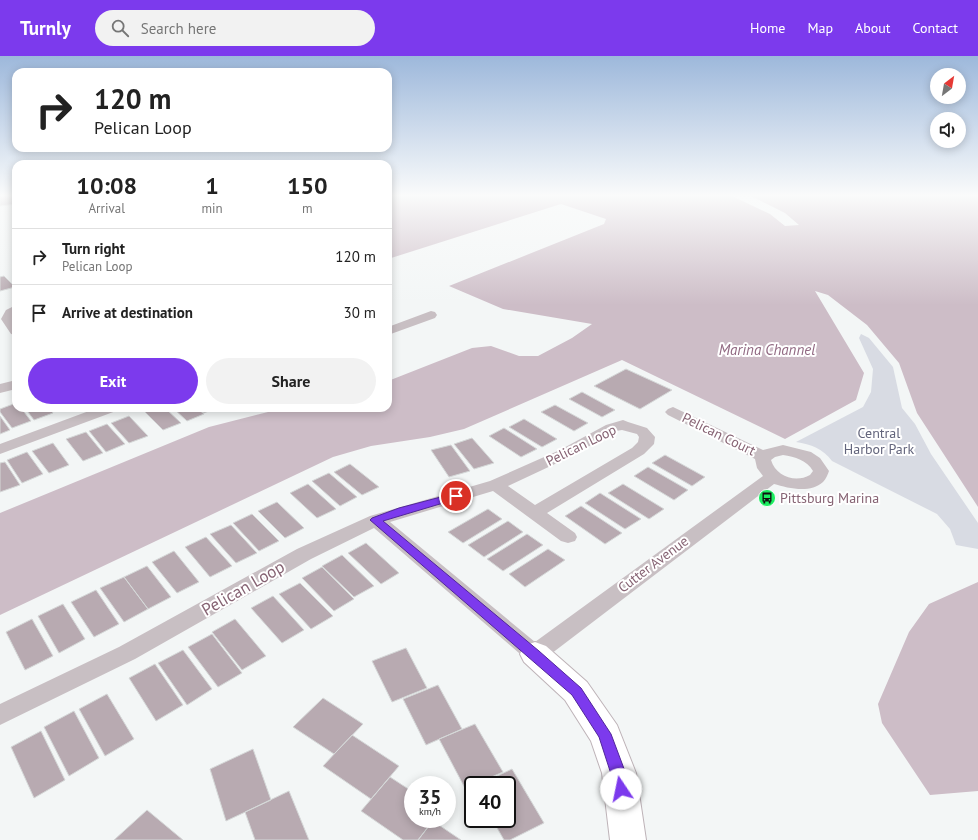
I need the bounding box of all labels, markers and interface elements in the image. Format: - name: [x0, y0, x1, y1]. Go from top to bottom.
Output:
- search box: [95, 10, 375, 46]
- text: Turnly: [20, 16, 71, 40]
- icon: search: [109, 17, 131, 39]
- text: Search here: [141, 19, 216, 38]
- text: Home: [750, 19, 785, 37]
- text: Map: [807, 19, 833, 37]
- text: About: [855, 19, 891, 37]
- text: Contact: [913, 19, 958, 37]
- north arrow: [930, 68, 966, 104]
- map controls: [930, 68, 966, 148]
- text: 120 m: [94, 80, 171, 117]
- icon: right: [28, 84, 80, 136]
- button: sound: [930, 112, 966, 148]
- text: Pelican Loop: [94, 116, 192, 139]
- text: 10:08: [76, 170, 137, 201]
- text: 1: [205, 170, 219, 201]
- text: 150: [287, 170, 328, 201]
- text: Arrival: [89, 200, 125, 217]
- text: min: [201, 200, 223, 217]
- text: m: [302, 200, 313, 217]
- text: Turn right: [62, 239, 125, 258]
- icon: right: [28, 246, 50, 268]
- text: 120 m: [335, 247, 376, 266]
- text: Pelican Loop: [62, 258, 133, 275]
- icon: arrive: [28, 302, 50, 324]
- text: Arrive at destination: [62, 303, 193, 322]
- text: 30 m: [343, 303, 376, 322]
- water label: Marina Channel: [719, 340, 815, 359]
- button: Exit: [28, 358, 198, 404]
- button: Share: [206, 358, 376, 404]
- street label: Pelican Court: [679, 409, 759, 460]
- street label: Pelican Loop: [543, 420, 619, 470]
- park label: Central Harbor Park: [844, 424, 915, 458]
- pin: [439, 479, 473, 513]
- icon: arrive: [445, 485, 467, 507]
- bus stop icon: Pittsburg Marina: [757, 488, 777, 508]
- place label: Pittsburg Marina: [780, 489, 879, 507]
- street label: Cutter Avenue: [614, 532, 692, 596]
- street label: Pelican Loop: [198, 555, 288, 621]
- position arrow: [600, 768, 642, 810]
- speed limit sign: 40: [464, 776, 516, 828]
- text: 35: [419, 784, 441, 810]
- text: km/h: [419, 805, 441, 818]

